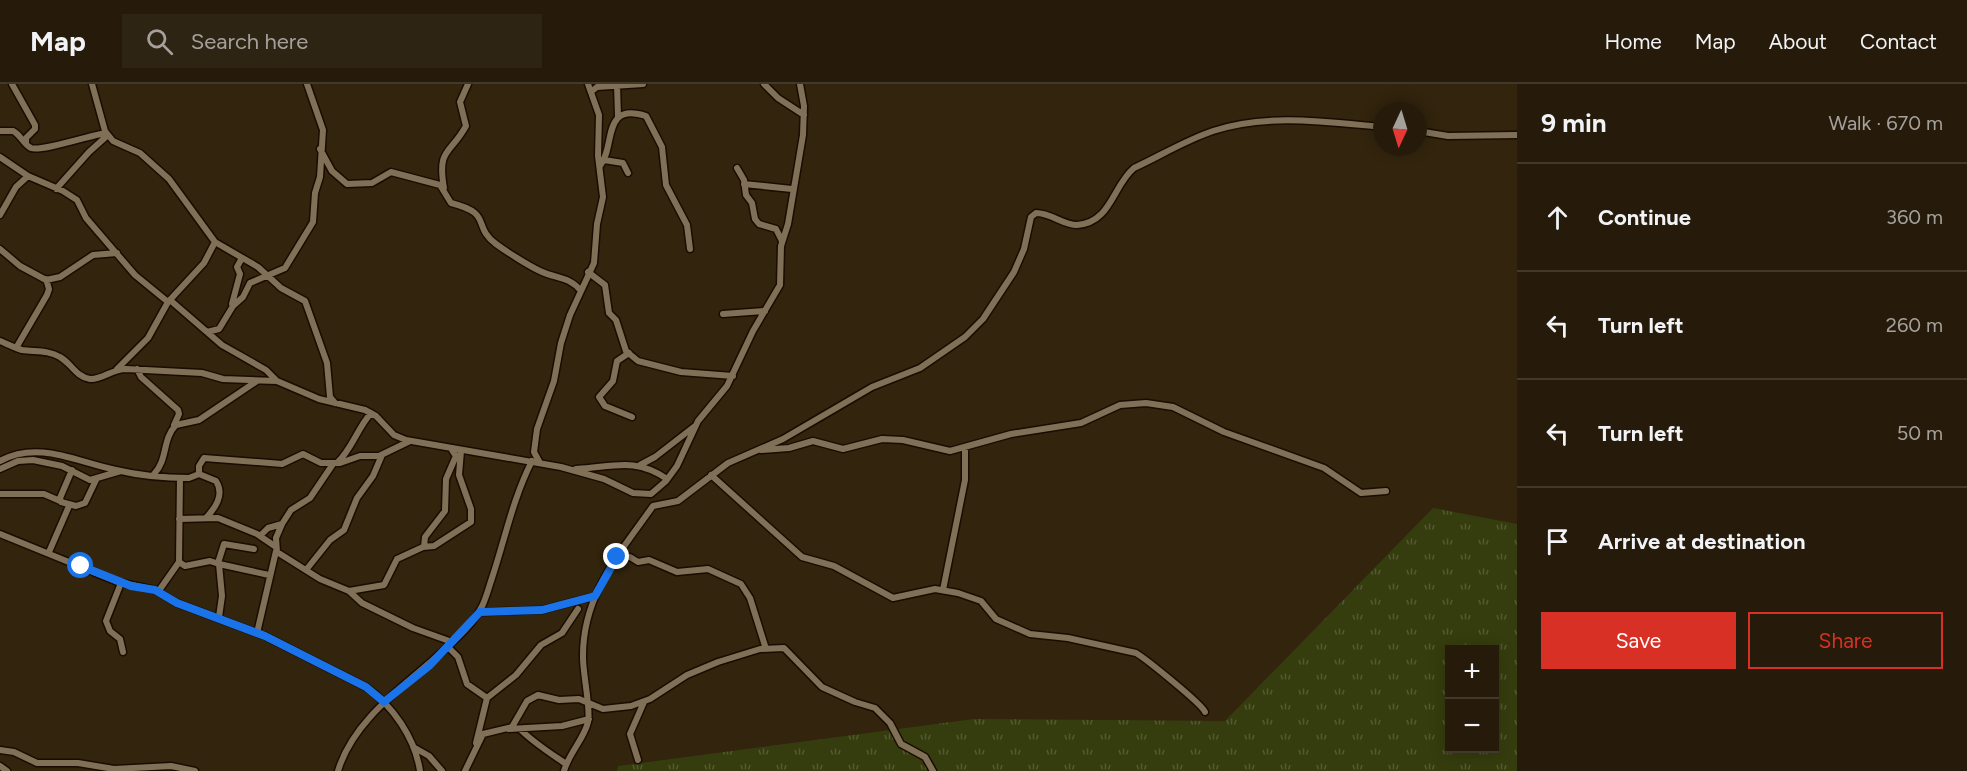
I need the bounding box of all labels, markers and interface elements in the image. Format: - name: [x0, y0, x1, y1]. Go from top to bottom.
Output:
- search box: [122, 14, 542, 68]
- text: Map: [30, 24, 86, 58]
- icon: search: [143, 25, 176, 58]
- text: Search here: [191, 28, 308, 55]
- text: Home: [1605, 29, 1662, 54]
- text: Map: [1695, 29, 1736, 54]
- text: About: [1769, 29, 1827, 54]
- text: Contact: [1860, 29, 1937, 54]
- north arrow: [1373, 102, 1427, 156]
- text: 9 min: [1541, 107, 1607, 139]
- text: Walk · 670 m: [1829, 111, 1943, 135]
- icon: ahead: [1541, 201, 1574, 234]
- text: Continue: [1598, 204, 1691, 231]
- text: 360 m: [1886, 205, 1943, 229]
- icon: left: [1541, 309, 1574, 342]
- text: Turn left: [1598, 312, 1684, 339]
- text: 260 m: [1886, 313, 1943, 337]
- icon: left: [1541, 417, 1574, 450]
- text: Turn left: [1598, 420, 1684, 447]
- text: 50 m: [1897, 421, 1943, 445]
- icon: arrive: [1541, 525, 1574, 558]
- text: Arrive at destination: [1598, 528, 1806, 555]
- route end: [603, 543, 629, 569]
- route start: [67, 552, 93, 578]
- button: Save: [1541, 612, 1736, 669]
- button: Share: [1748, 612, 1943, 669]
- map controls: [1445, 645, 1499, 753]
- button: +: [1445, 645, 1499, 699]
- button: −: [1445, 699, 1499, 753]

